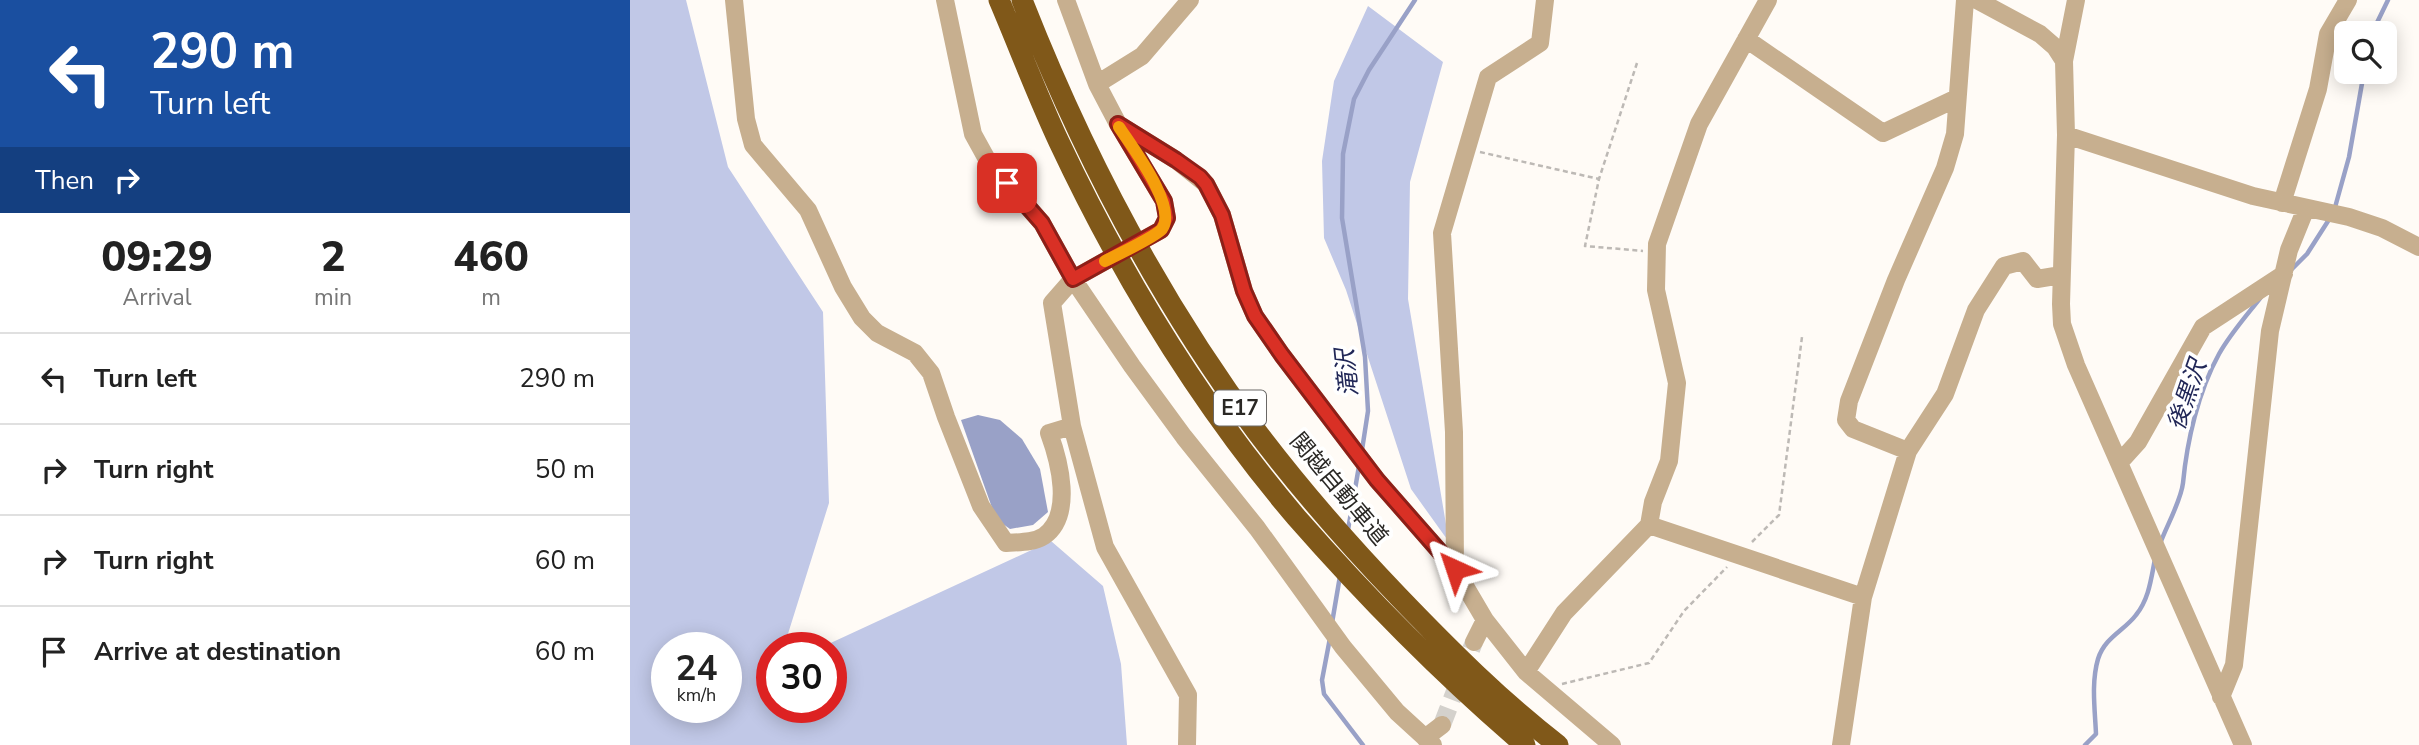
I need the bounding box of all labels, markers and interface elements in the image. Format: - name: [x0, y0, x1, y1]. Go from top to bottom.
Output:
- text: 290 m: [150, 18, 294, 85]
- map controls: [2334, 21, 2397, 84]
- button: search: [2334, 21, 2397, 84]
- icon: left: [35, 28, 126, 119]
- text: Turn left: [150, 82, 270, 125]
- pin: [977, 153, 1037, 213]
- icon: right: [108, 161, 146, 199]
- text: Then: [35, 163, 94, 198]
- icon: arrive: [988, 164, 1026, 202]
- text: 09:29: [101, 229, 213, 286]
- text: 2: [320, 229, 346, 286]
- text: 460: [453, 229, 529, 286]
- text: Arrival: [122, 282, 192, 313]
- text: min: [314, 282, 352, 313]
- text: m: [481, 282, 501, 313]
- water label: 滝沢: [1328, 344, 1365, 399]
- water label: 後黒沢: [2160, 353, 2215, 434]
- icon: left: [35, 360, 73, 398]
- text: Turn left: [94, 361, 197, 396]
- text: 290 m: [519, 361, 595, 396]
- road number: E17: [1214, 390, 1266, 426]
- street label: 関越自動車道: [1283, 426, 1395, 552]
- icon: right: [35, 451, 73, 489]
- text: Turn right: [94, 452, 213, 487]
- text: 50 m: [535, 452, 595, 487]
- position arrow: [1418, 532, 1492, 606]
- icon: right: [35, 542, 73, 580]
- text: Turn right: [94, 543, 213, 578]
- text: 60 m: [535, 543, 595, 578]
- speed limit sign: 30: [756, 632, 847, 723]
- icon: arrive: [35, 633, 73, 671]
- text: Arrive at destination: [94, 634, 341, 669]
- text: 60 m: [535, 634, 595, 669]
- text: 24: [675, 645, 718, 692]
- text: km/h: [677, 683, 716, 707]

